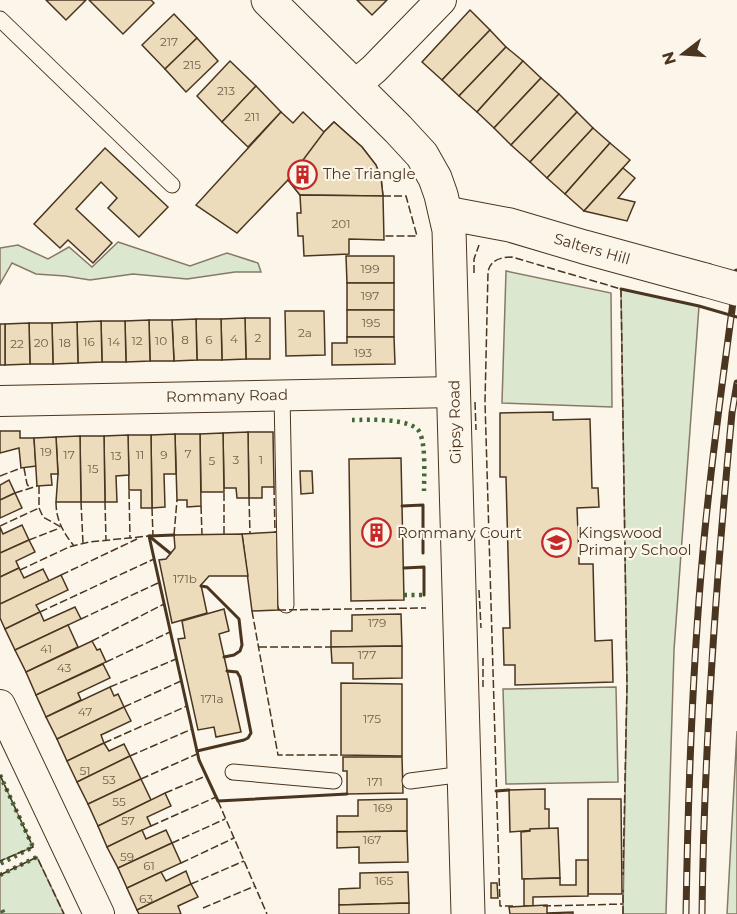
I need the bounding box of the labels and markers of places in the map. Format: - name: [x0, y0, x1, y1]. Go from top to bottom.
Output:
- building icon: The Triangle: [286, 158, 318, 190]
- place label: The Triangle: [323, 164, 415, 183]
- building icon: Rommany Court: [360, 517, 392, 549]
- place label: Rommany Court: [397, 523, 522, 542]
- place label: Kingswood Primary School: [578, 523, 692, 559]
- school or university icon: Kingswood Primary School: [541, 526, 573, 558]

